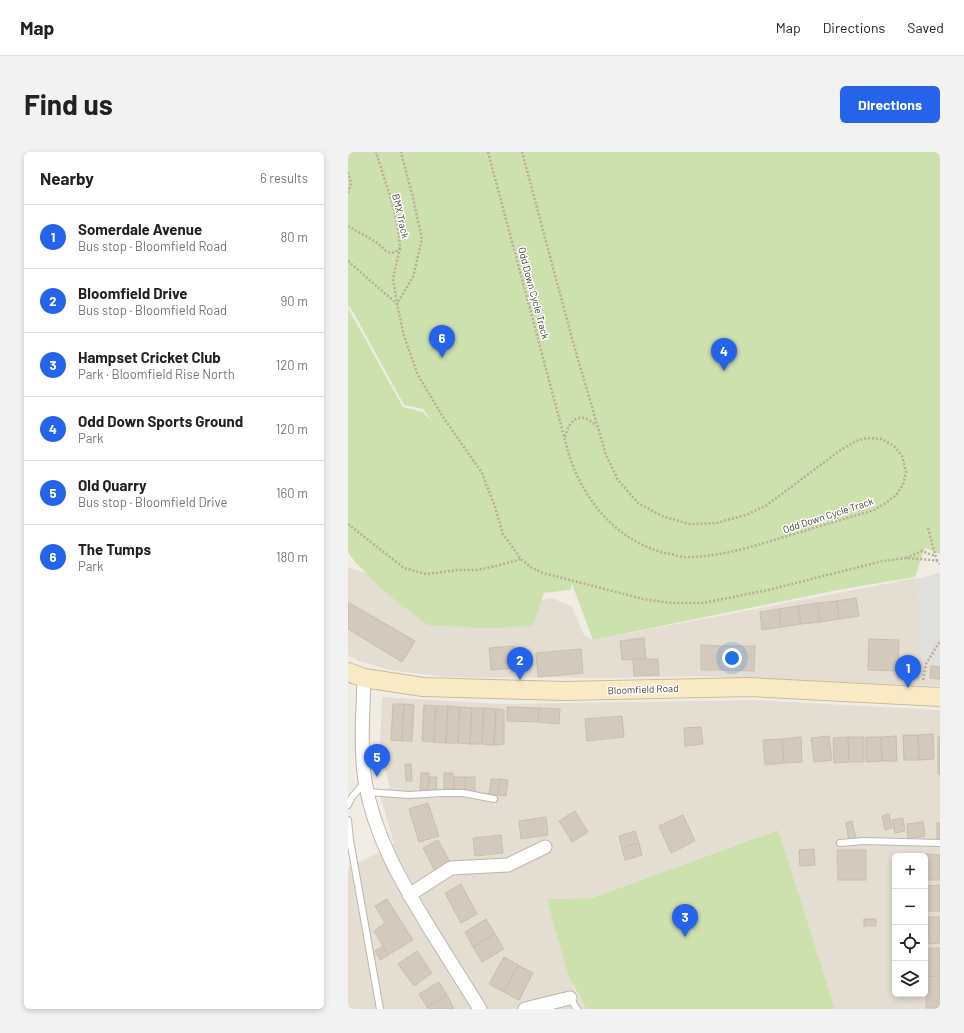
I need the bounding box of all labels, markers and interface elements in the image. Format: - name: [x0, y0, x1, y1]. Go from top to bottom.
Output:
- text: Map: [20, 16, 54, 39]
- text: Map: [776, 19, 801, 36]
- text: Directions: [823, 19, 885, 36]
- text: Saved: [907, 19, 944, 36]
- button: Directions: [840, 86, 940, 123]
- text: Find us: [24, 87, 113, 121]
- text: Nearby: [40, 168, 94, 188]
- text: 6 results: [260, 170, 308, 186]
- street label: BMX Track: [390, 193, 412, 239]
- text: Somerdale Avenue: [78, 220, 202, 238]
- text: 1: [51, 229, 55, 245]
- text: 80 m: [281, 229, 308, 245]
- text: Bus stop · Bloomfield Road: [78, 238, 227, 254]
- street label: Odd Down Cycle Track: [516, 246, 552, 340]
- text: Bloomfield Drive: [78, 284, 188, 302]
- text: 2: [49, 293, 57, 309]
- text: 90 m: [281, 293, 308, 309]
- text: Bus stop · Bloomfield Road: [78, 302, 227, 318]
- pin: 6: [429, 325, 455, 358]
- pin: 4: [711, 338, 737, 371]
- text: Hampset Cricket Club: [78, 348, 221, 366]
- text: 3: [49, 357, 57, 373]
- text: 120 m: [276, 357, 308, 373]
- text: Park · Bloomfield Rise North: [78, 366, 235, 382]
- text: Odd Down Sports Ground: [78, 412, 243, 430]
- text: 4: [49, 421, 57, 437]
- text: 120 m: [276, 421, 308, 437]
- text: Park: [78, 430, 104, 446]
- text: Old Quarry: [78, 476, 147, 494]
- text: 5: [49, 485, 57, 501]
- text: 160 m: [276, 485, 308, 501]
- text: Bus stop · Bloomfield Drive: [78, 494, 227, 510]
- street label: Odd Down Cycle Track: [781, 495, 875, 535]
- text: The Tumps: [78, 540, 151, 558]
- text: 6: [50, 549, 56, 565]
- text: 180 m: [276, 549, 308, 565]
- text: Park: [78, 558, 104, 574]
- pin: 2: [507, 647, 533, 680]
- your location: [722, 648, 742, 668]
- pin: 1: [895, 655, 921, 688]
- street label: Bloomfield Road: [607, 682, 679, 696]
- pin: 5: [364, 744, 390, 777]
- map controls: [892, 853, 928, 997]
- button: +: [892, 853, 928, 889]
- button: −: [892, 889, 928, 925]
- pin: 3: [672, 904, 698, 937]
- button: locate: [892, 925, 928, 961]
- button: layers: [892, 961, 928, 997]

